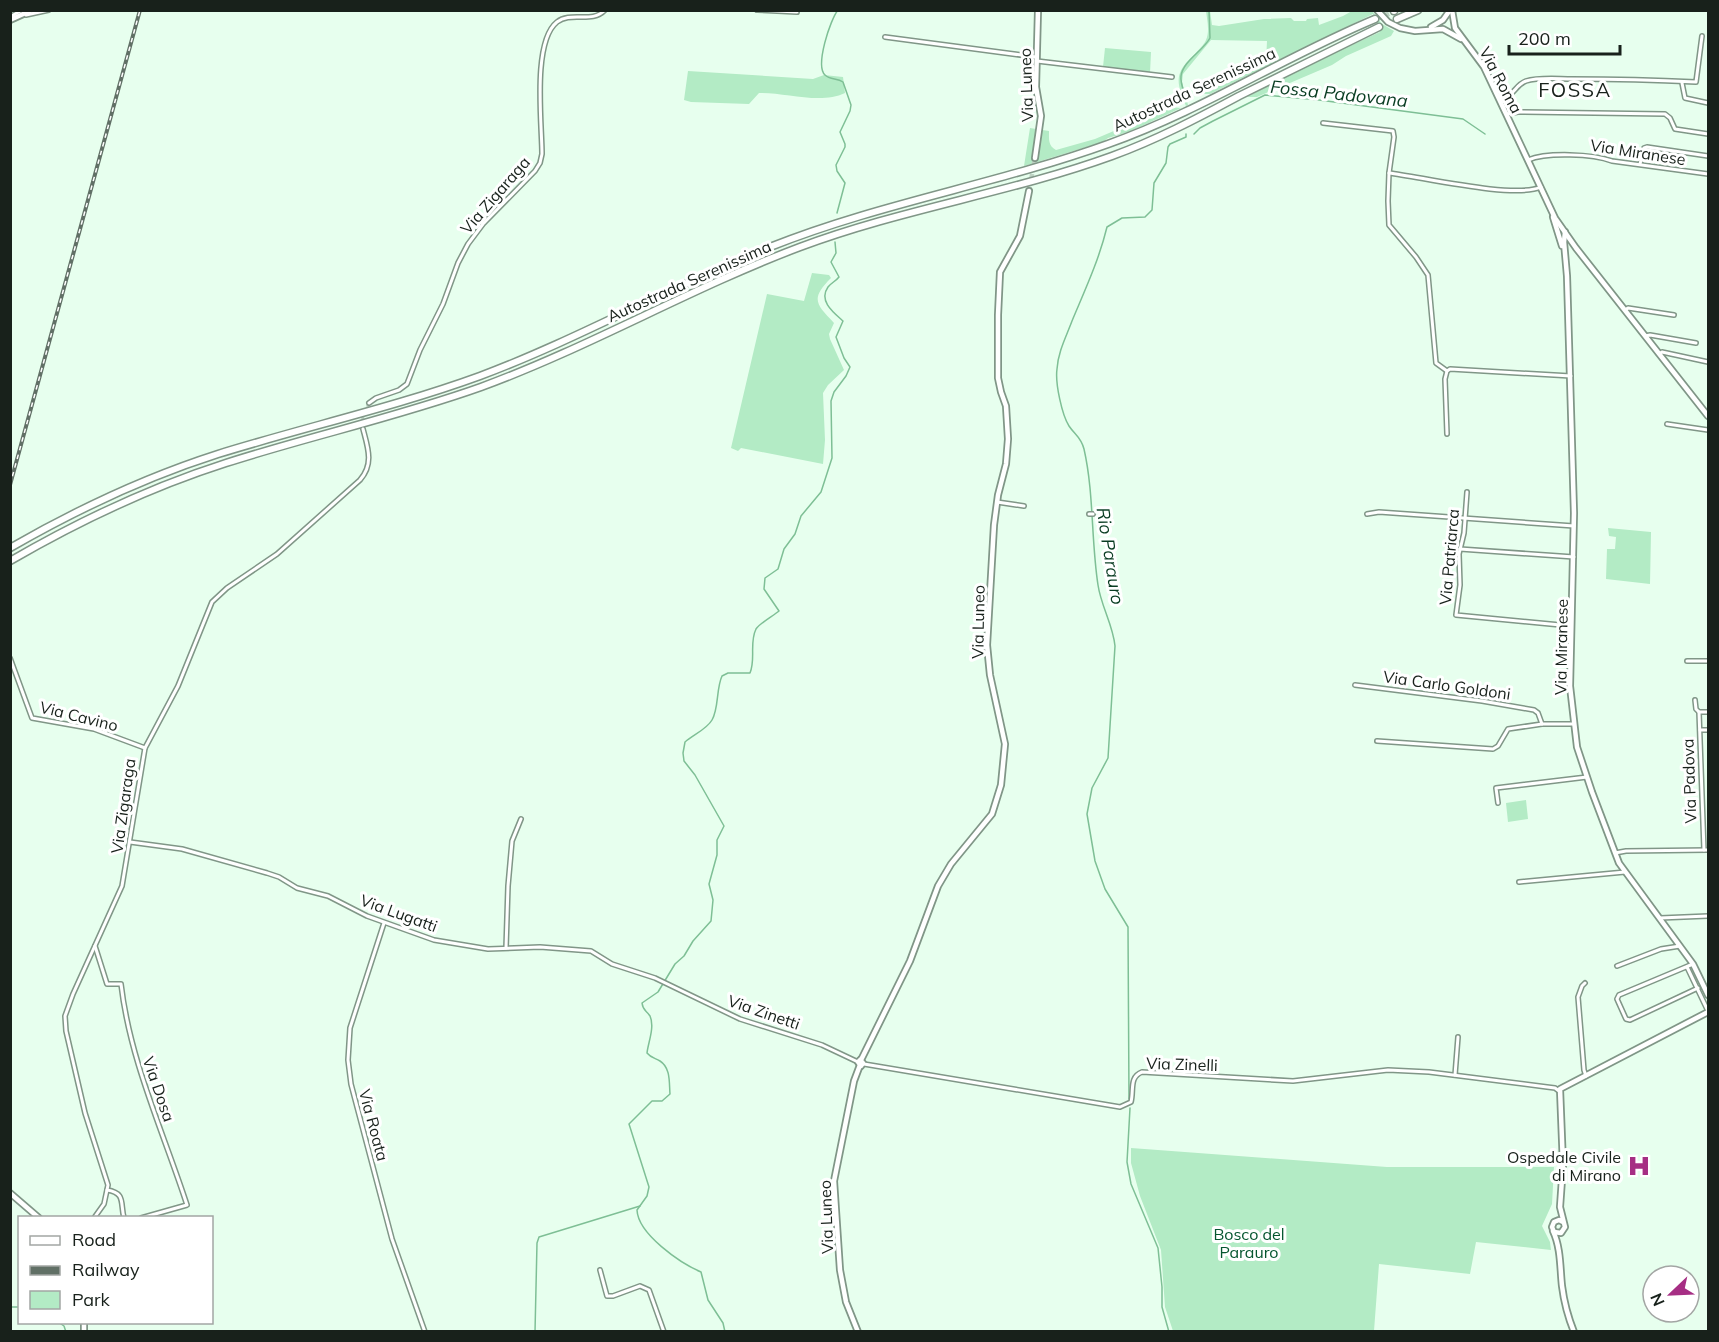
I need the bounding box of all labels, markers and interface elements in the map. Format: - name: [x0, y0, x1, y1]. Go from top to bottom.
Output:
- scale bar: [1509, 18, 1620, 56]
- text: 200 m: [1518, 27, 1571, 50]
- street label: Autostrada Serenissima: [1109, 42, 1279, 136]
- street label: Via Roma: [1475, 43, 1527, 117]
- street label: Via Luneo: [1015, 48, 1037, 122]
- water label: Fossa Padovana: [1269, 75, 1409, 112]
- district label: FOSSA: [1538, 77, 1612, 102]
- street label: Via Miranese: [1589, 135, 1687, 169]
- street label: Via Zigaraga: [456, 152, 534, 238]
- street label: Autostrada Serenissima: [604, 236, 774, 326]
- water label: Rio Parauro: [1091, 506, 1130, 606]
- street label: Via Patriarca: [1435, 508, 1463, 606]
- street label: Via Luneo: [967, 585, 989, 659]
- street label: Via Miranese: [1550, 599, 1572, 695]
- street label: Via Carlo Goldoni: [1382, 666, 1512, 704]
- street label: Via Cavino: [38, 697, 120, 735]
- street label: Via Padova: [1678, 738, 1700, 824]
- street label: Via Zigaraga: [106, 757, 140, 855]
- street label: Via Lugatti: [358, 890, 440, 936]
- street label: Via Zinetti: [725, 990, 803, 1034]
- street label: Via Zinelli: [1146, 1053, 1218, 1075]
- street label: Via Dosa: [139, 1054, 179, 1124]
- street label: Via Roata: [355, 1087, 393, 1163]
- place label: Ospedale Civile di Mirano: [1507, 1147, 1621, 1185]
- hospital icon: Ospedale Civile di Mirano: [1626, 1153, 1652, 1179]
- street label: Via Luneo: [815, 1180, 837, 1254]
- legend: [18, 1216, 213, 1324]
- park label: Bosco del Parauro: [1213, 1224, 1285, 1262]
- text: Road: [72, 1228, 116, 1251]
- text: Railway: [72, 1258, 140, 1281]
- north arrow: [1641, 1264, 1701, 1324]
- text: Park: [72, 1288, 111, 1311]
- text: N: [1646, 1290, 1669, 1309]

